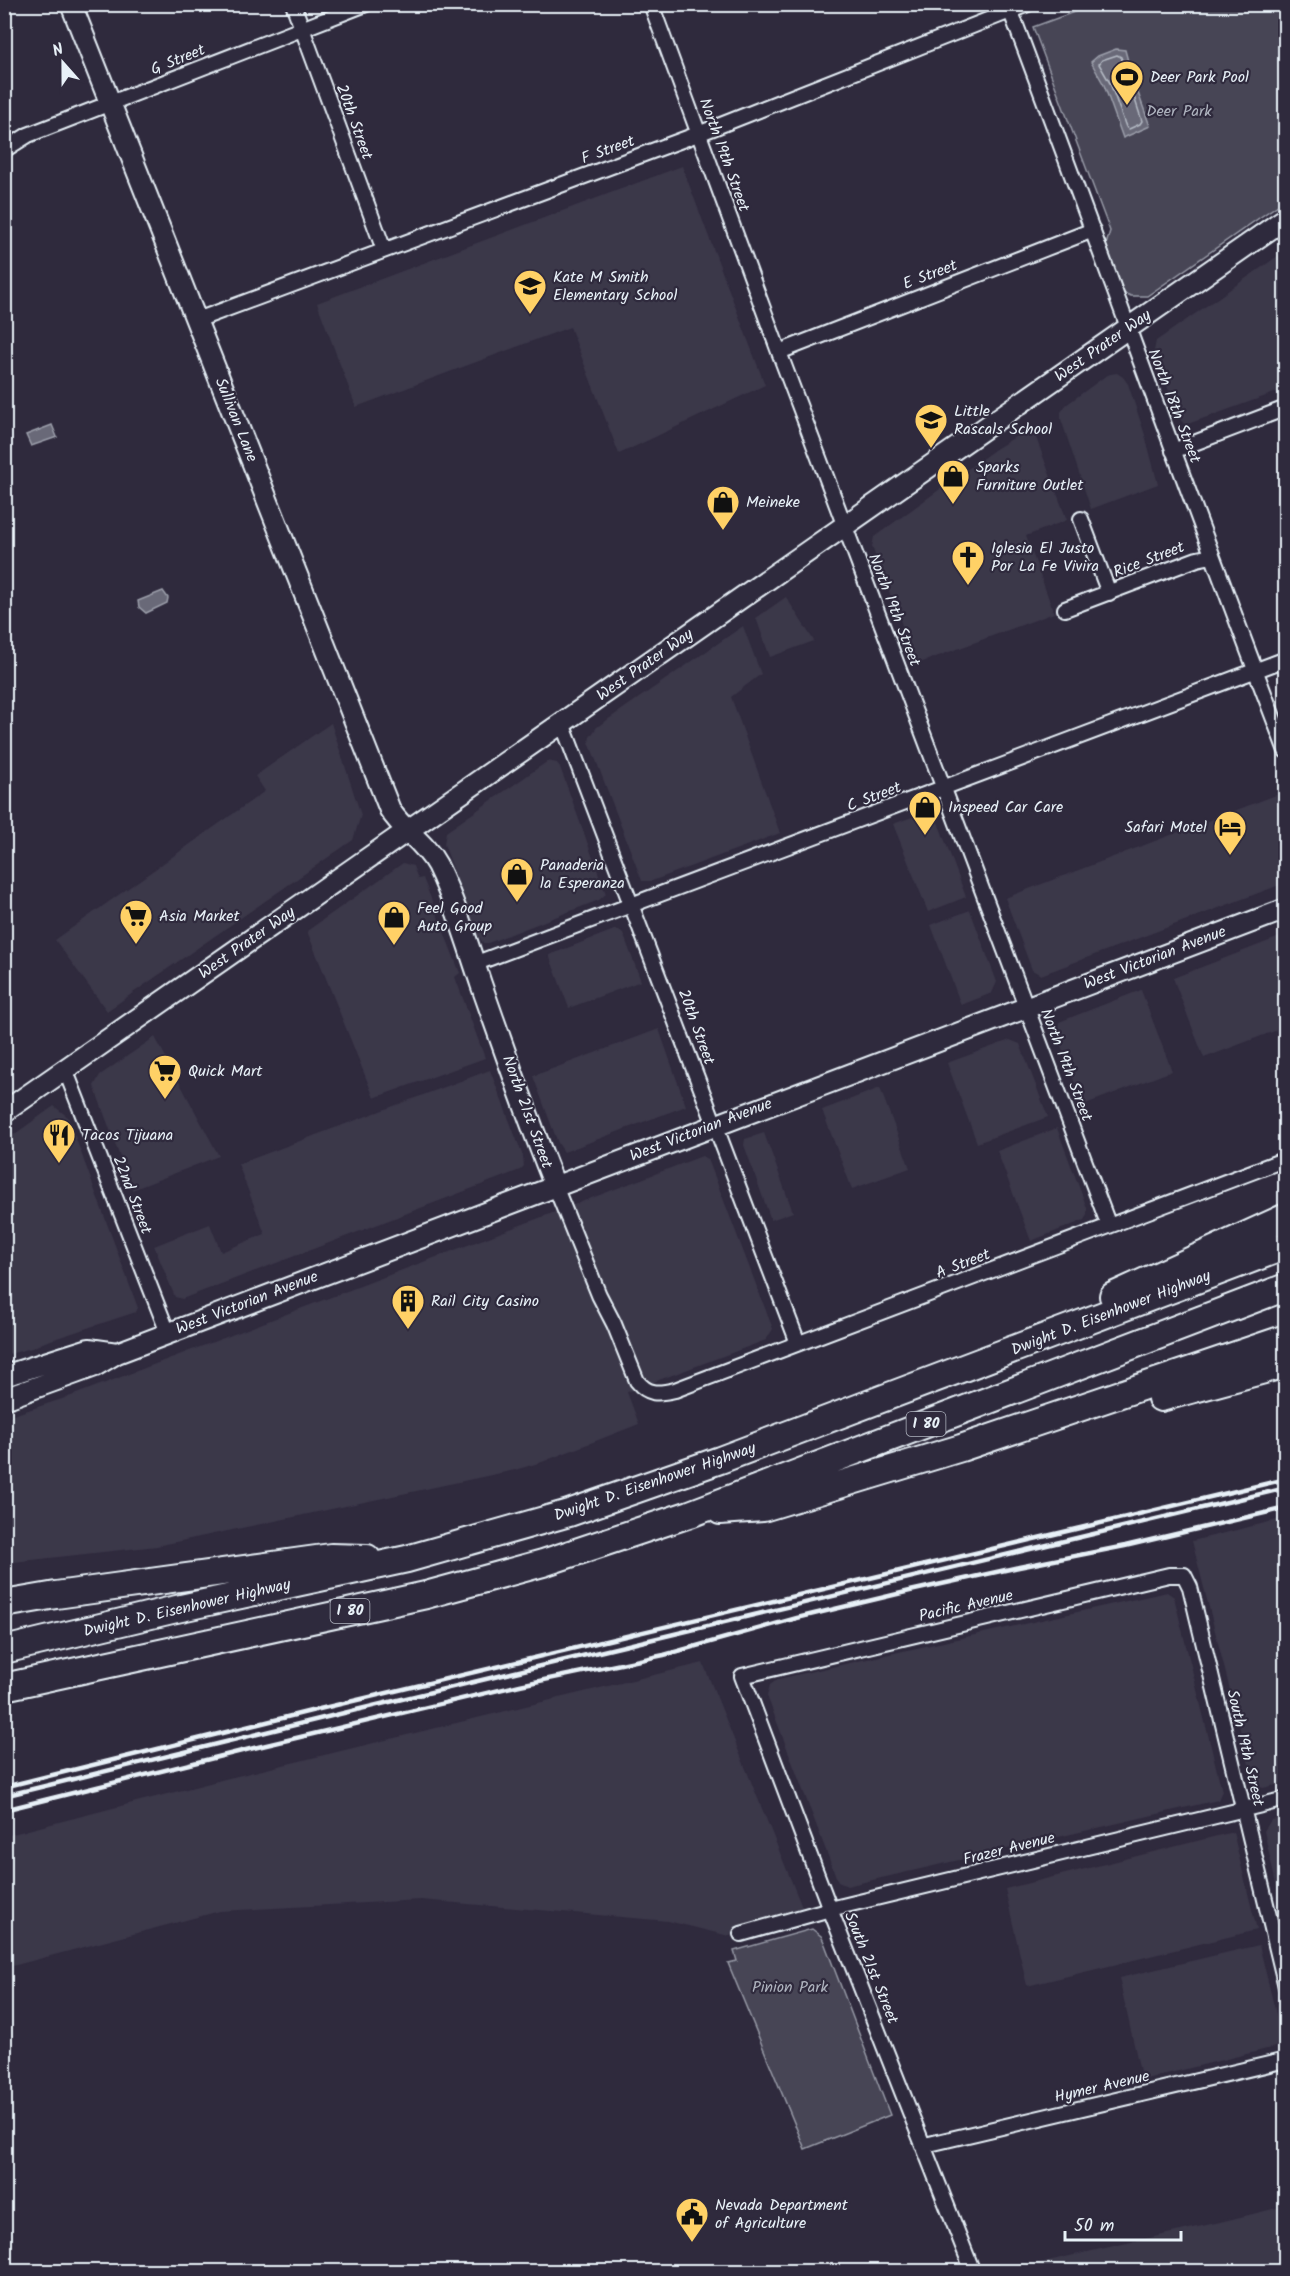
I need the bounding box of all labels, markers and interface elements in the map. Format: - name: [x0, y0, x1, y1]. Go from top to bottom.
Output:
- north arrow: [33, 33, 93, 93]
- text: N: [49, 37, 67, 64]
- street label: G Street: [147, 37, 210, 82]
- sports icon: Deer Park Pool: [1109, 59, 1145, 106]
- place label: Deer Park Pool: [1150, 65, 1249, 90]
- street label: 20th Street: [329, 81, 380, 164]
- street label: North 19th Street: [692, 95, 756, 216]
- park label: Deer Park: [1146, 99, 1212, 124]
- street label: F Street: [578, 129, 639, 171]
- street label: E Street: [899, 253, 962, 297]
- place label: Kate M Smith Elementary School: [553, 265, 678, 308]
- school or university icon: Kate M Smith Elementary School: [512, 268, 548, 315]
- street label: West Prater Way: [1049, 303, 1157, 389]
- street label: North 18th Street: [1141, 345, 1208, 468]
- street label: Sullivan Lane: [208, 374, 264, 466]
- place label: Little Rascals School: [954, 399, 1052, 442]
- school or university icon: Little Rascals School: [913, 402, 949, 449]
- place label: Sparks Furniture Outlet: [976, 455, 1084, 498]
- shop icon: Sparks Furniture Outlet: [935, 458, 971, 505]
- shop icon: Meineke: [705, 484, 741, 531]
- place label: Meineke: [746, 490, 800, 515]
- street label: Rice Street: [1110, 535, 1189, 585]
- place label: Iglesia El Justo Por La Fe Vivira: [991, 536, 1099, 579]
- church icon: Iglesia El Justo Por La Fe Vivira: [950, 539, 986, 586]
- street label: North 19th Street: [861, 550, 927, 671]
- street label: West Prater Way: [591, 622, 699, 708]
- street label: C Street: [843, 775, 906, 819]
- shop icon: Inspeed Car Care: [907, 789, 943, 836]
- place label: Inspeed Car Care: [948, 795, 1063, 820]
- hotel icon: Safari Motel: [1212, 809, 1248, 856]
- place label: Safari Motel: [1125, 815, 1207, 840]
- place label: Panaderia la Esperanza: [540, 853, 625, 896]
- shop icon: Panaderia la Esperanza: [499, 856, 535, 903]
- place label: Feel Good Auto Group: [417, 896, 492, 939]
- supermarket icon: Asia Market: [118, 898, 154, 945]
- shop icon: Feel Good Auto Group: [376, 899, 412, 946]
- street label: West Prater Way: [193, 900, 301, 986]
- place label: Asia Market: [159, 904, 240, 929]
- street label: West Victorian Avenue: [1080, 919, 1230, 997]
- street label: 20th Street: [671, 986, 722, 1069]
- street label: North 19th Street: [1033, 1005, 1099, 1126]
- street label: North 21st Street: [495, 1052, 559, 1173]
- supermarket icon: Quick Mart: [147, 1053, 183, 1100]
- place label: Quick Mart: [188, 1059, 263, 1084]
- street label: West Victorian Avenue: [626, 1091, 776, 1169]
- restaurant icon: Tacos Tijuana: [41, 1117, 77, 1164]
- place label: Tacos Tijuana: [82, 1123, 173, 1148]
- street label: 22nd Street: [106, 1152, 159, 1239]
- street label: A Street: [932, 1242, 995, 1286]
- street label: Dwight D. Eisenhower Highway: [1008, 1263, 1215, 1363]
- street label: West Victorian Avenue: [172, 1264, 322, 1342]
- building icon: Rail City Casino: [390, 1283, 426, 1330]
- place label: Rail City Casino: [431, 1289, 539, 1314]
- road number: I 80: [906, 1412, 946, 1436]
- street label: Dwight D. Eisenhower Highway: [551, 1436, 760, 1528]
- street label: Dwight D. Eisenhower Highway: [81, 1572, 294, 1644]
- street label: Pacific Avenue: [916, 1583, 1016, 1629]
- road number: I 80: [330, 1599, 370, 1623]
- street label: South 19th Street: [1219, 1687, 1271, 1810]
- street label: Frazer Avenue: [960, 1825, 1058, 1873]
- street label: South 21st Street: [837, 1908, 905, 2029]
- park label: Pinion Park: [752, 1975, 828, 2000]
- street label: Hymer Avenue: [1052, 2064, 1152, 2110]
- place label: Nevada Department of Agriculture: [715, 2193, 849, 2236]
- public building icon: Nevada Department of Agriculture: [674, 2196, 710, 2243]
- scale bar: [1065, 2204, 1180, 2242]
- text: 50 m: [1074, 2212, 1114, 2241]

